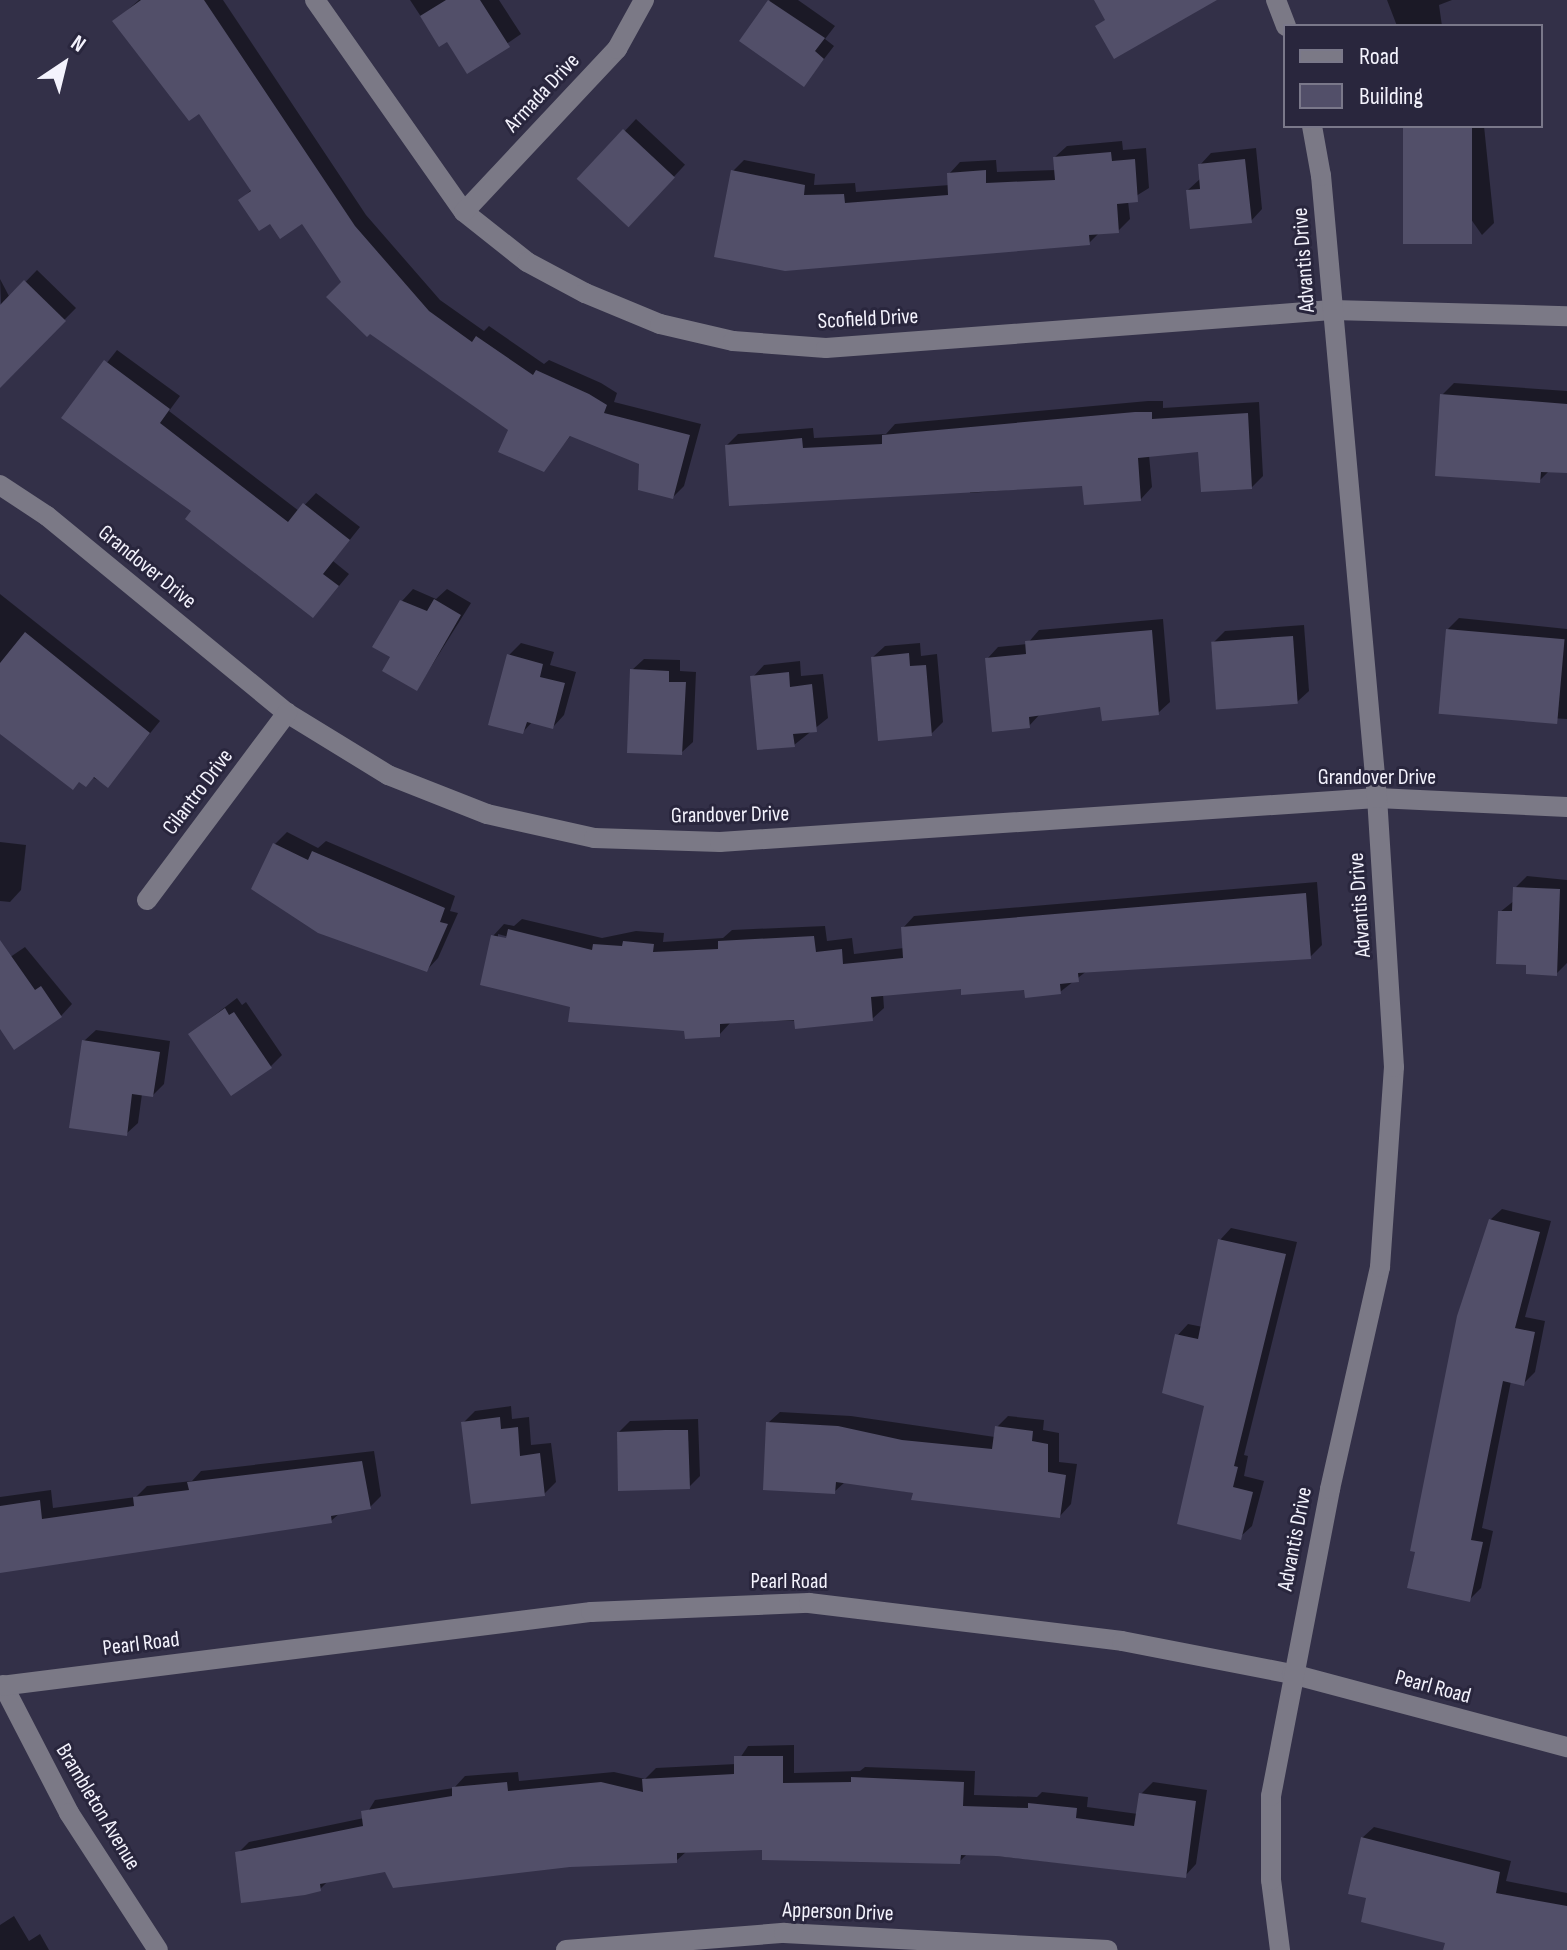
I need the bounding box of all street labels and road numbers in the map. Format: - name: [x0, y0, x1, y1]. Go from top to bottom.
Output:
- street label: Armada Drive: [499, 48, 585, 138]
- street label: Advantis Drive: [1287, 207, 1321, 313]
- street label: Scofield Drive: [817, 303, 919, 335]
- street label: Grandover Drive: [93, 519, 201, 615]
- street label: Cilantro Drive: [157, 744, 239, 840]
- street label: Grandover Drive: [1318, 765, 1436, 791]
- street label: Grandover Drive: [671, 801, 789, 829]
- street label: Advantis Drive: [1343, 852, 1377, 958]
- street label: Advantis Drive: [1272, 1485, 1318, 1593]
- street label: Pearl Road: [750, 1569, 828, 1595]
- street label: Pearl Road: [101, 1626, 181, 1662]
- street label: Pearl Road: [1392, 1664, 1474, 1710]
- street label: Brambleton Avenue: [50, 1739, 146, 1875]
- street label: Apperson Drive: [782, 1897, 894, 1927]

